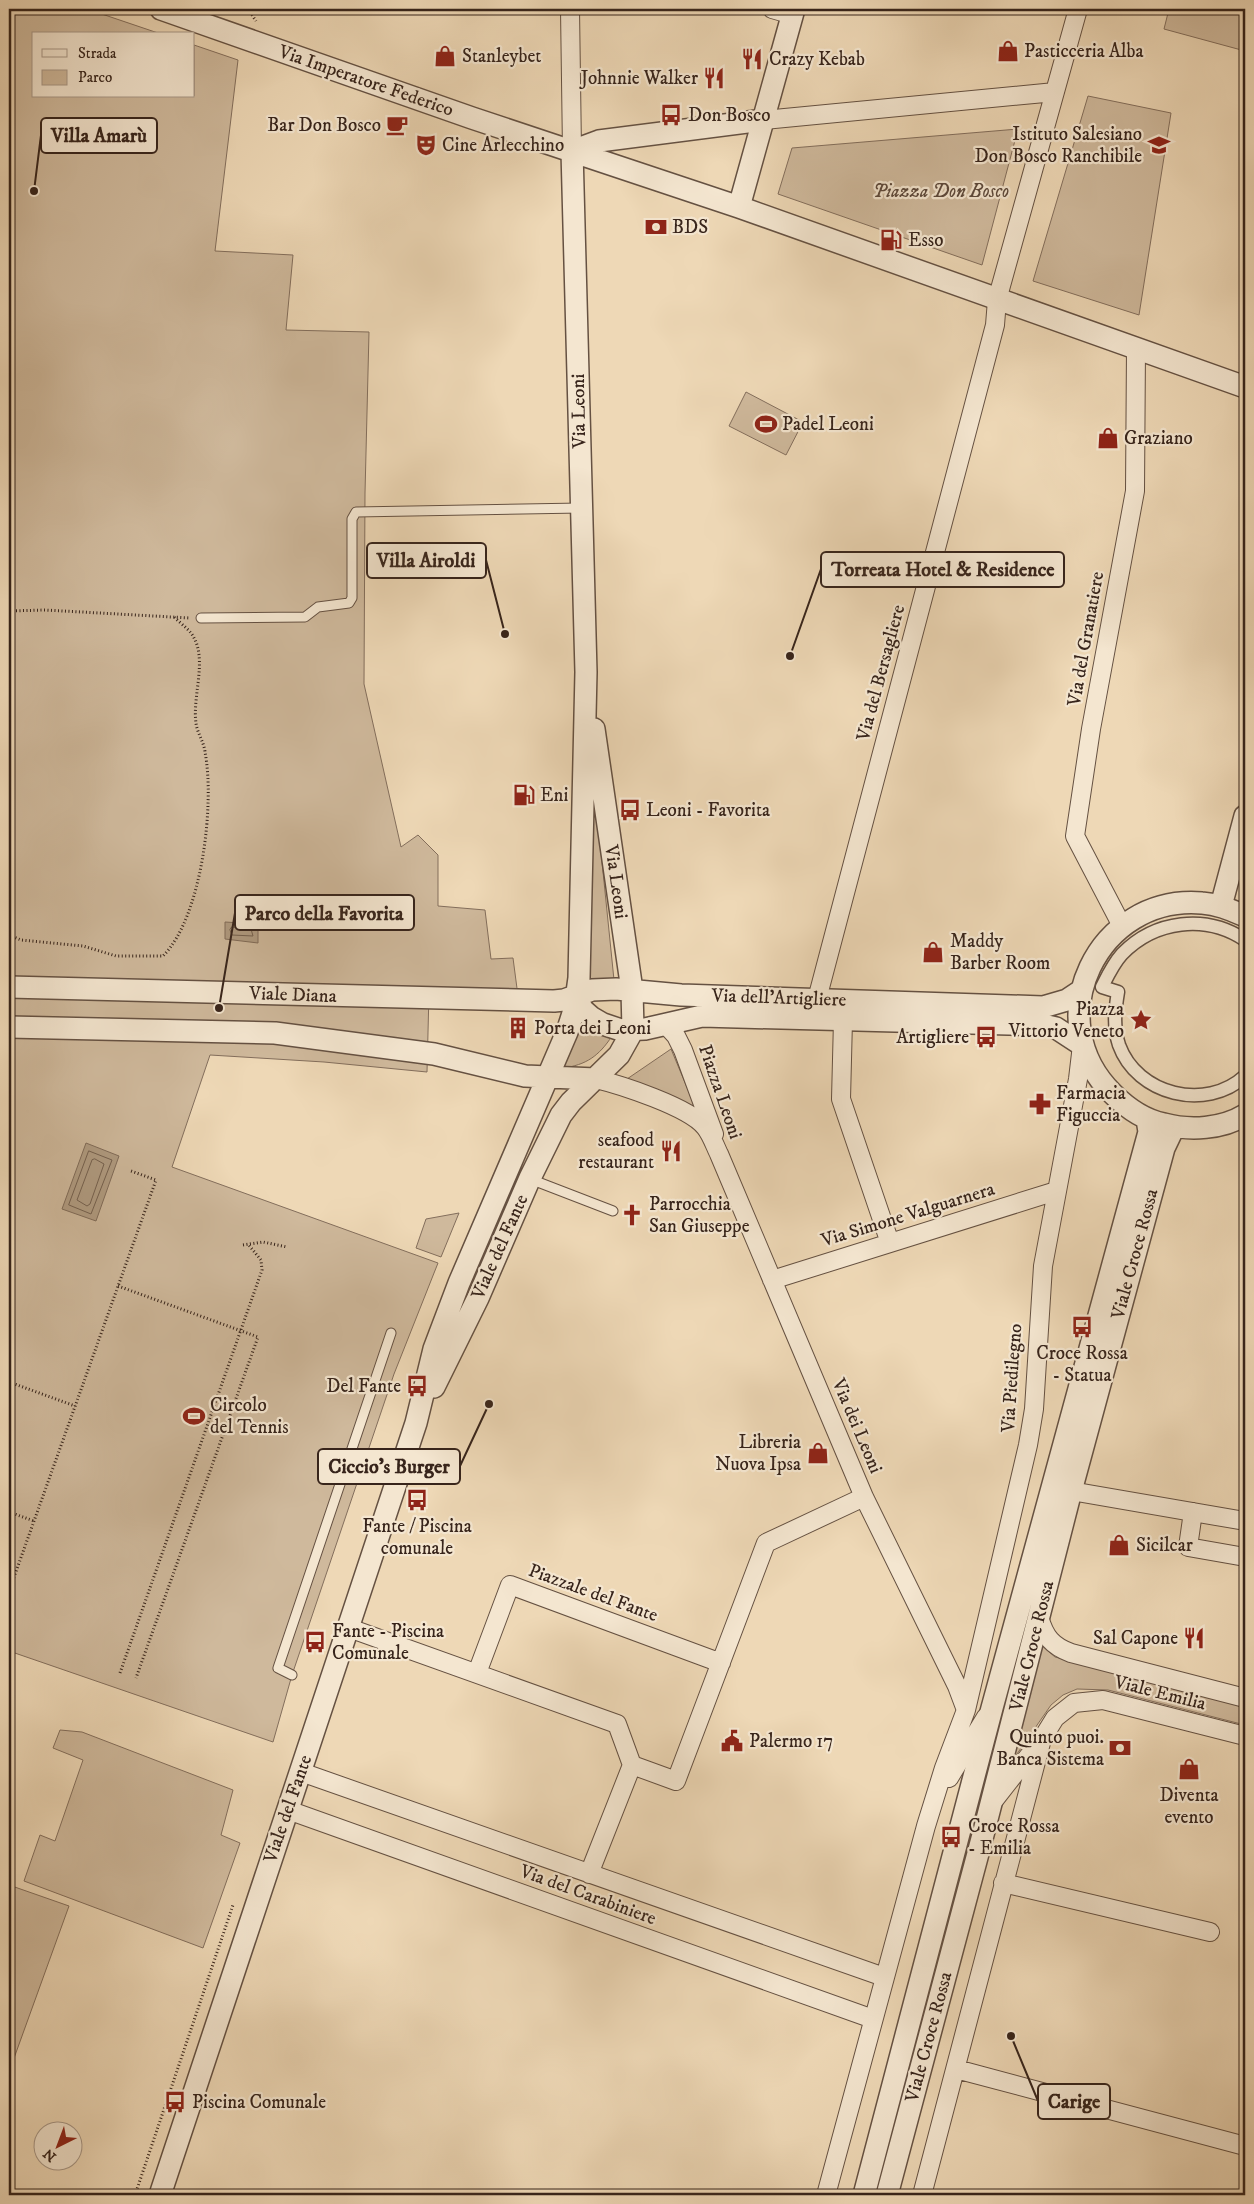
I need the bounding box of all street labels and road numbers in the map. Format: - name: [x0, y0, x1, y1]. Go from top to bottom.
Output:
- street label: Via Imperatore Federico: [274, 40, 457, 122]
- street label: Via Leoni: [567, 373, 591, 449]
- street label: Via del Granatiere: [1063, 570, 1109, 709]
- street label: Via del Bersagliere: [852, 602, 910, 745]
- street label: Via Leoni: [599, 842, 633, 921]
- street label: Viale Diana: [248, 982, 337, 1008]
- street label: Via dell'Artigliere: [710, 984, 847, 1012]
- street label: Piazza Leoni: [693, 1042, 747, 1142]
- street label: Via Simone Valguarnera: [818, 1178, 997, 1253]
- street label: Viale Croce Rossa: [1106, 1186, 1163, 1323]
- street label: Viale del Fante: [466, 1191, 533, 1304]
- street label: Via Piedilegno: [997, 1323, 1027, 1434]
- street label: Via dei Leoni: [826, 1374, 887, 1477]
- street label: Piazzale del Fante: [525, 1559, 661, 1627]
- street label: Viale Croce Rossa: [1004, 1578, 1059, 1715]
- street label: Viale Emilia: [1111, 1670, 1208, 1715]
- street label: Viale del Fante: [258, 1752, 317, 1867]
- street label: Via del Carabiniere: [516, 1859, 659, 1930]
- street label: Viale Croce Rossa: [900, 1969, 957, 2106]

